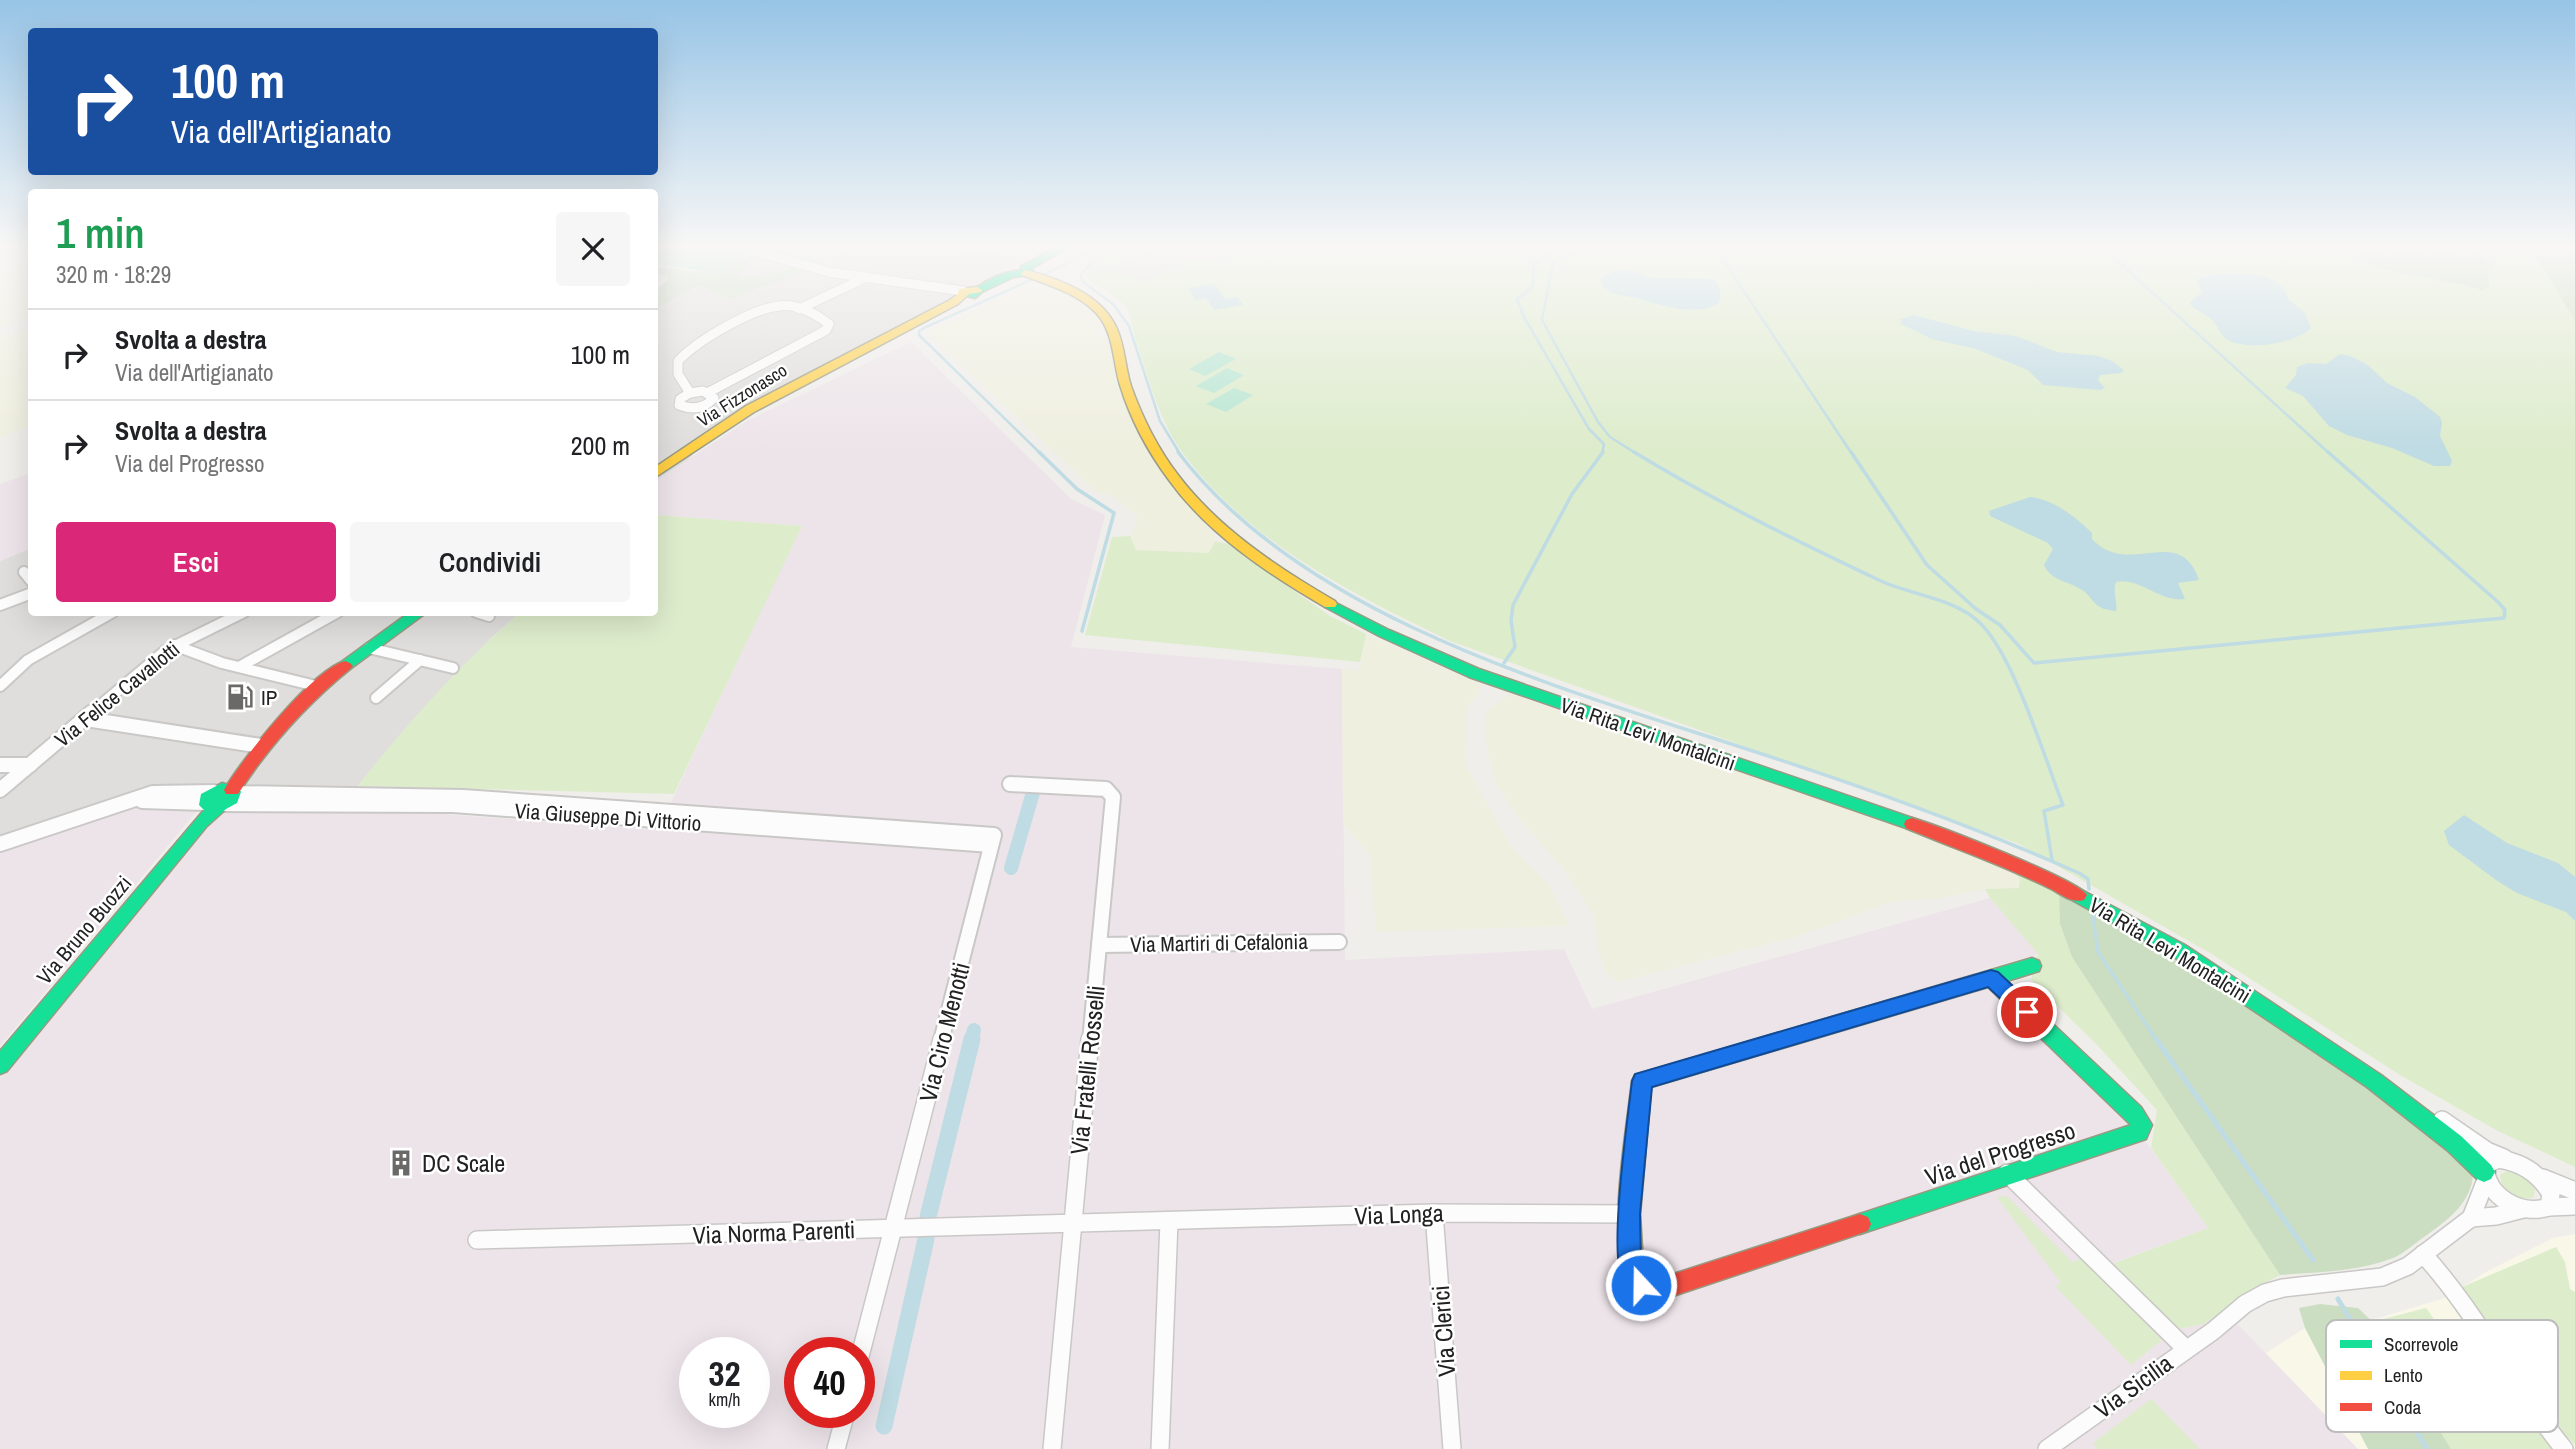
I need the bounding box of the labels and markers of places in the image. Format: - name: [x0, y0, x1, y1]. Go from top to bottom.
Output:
- fuel station icon: IP: [225, 682, 255, 712]
- place label: IP: [261, 683, 277, 712]
- pin: [1997, 982, 2057, 1042]
- place label: DC Scale: [422, 1147, 505, 1179]
- building icon: DC Scale: [386, 1148, 416, 1178]

